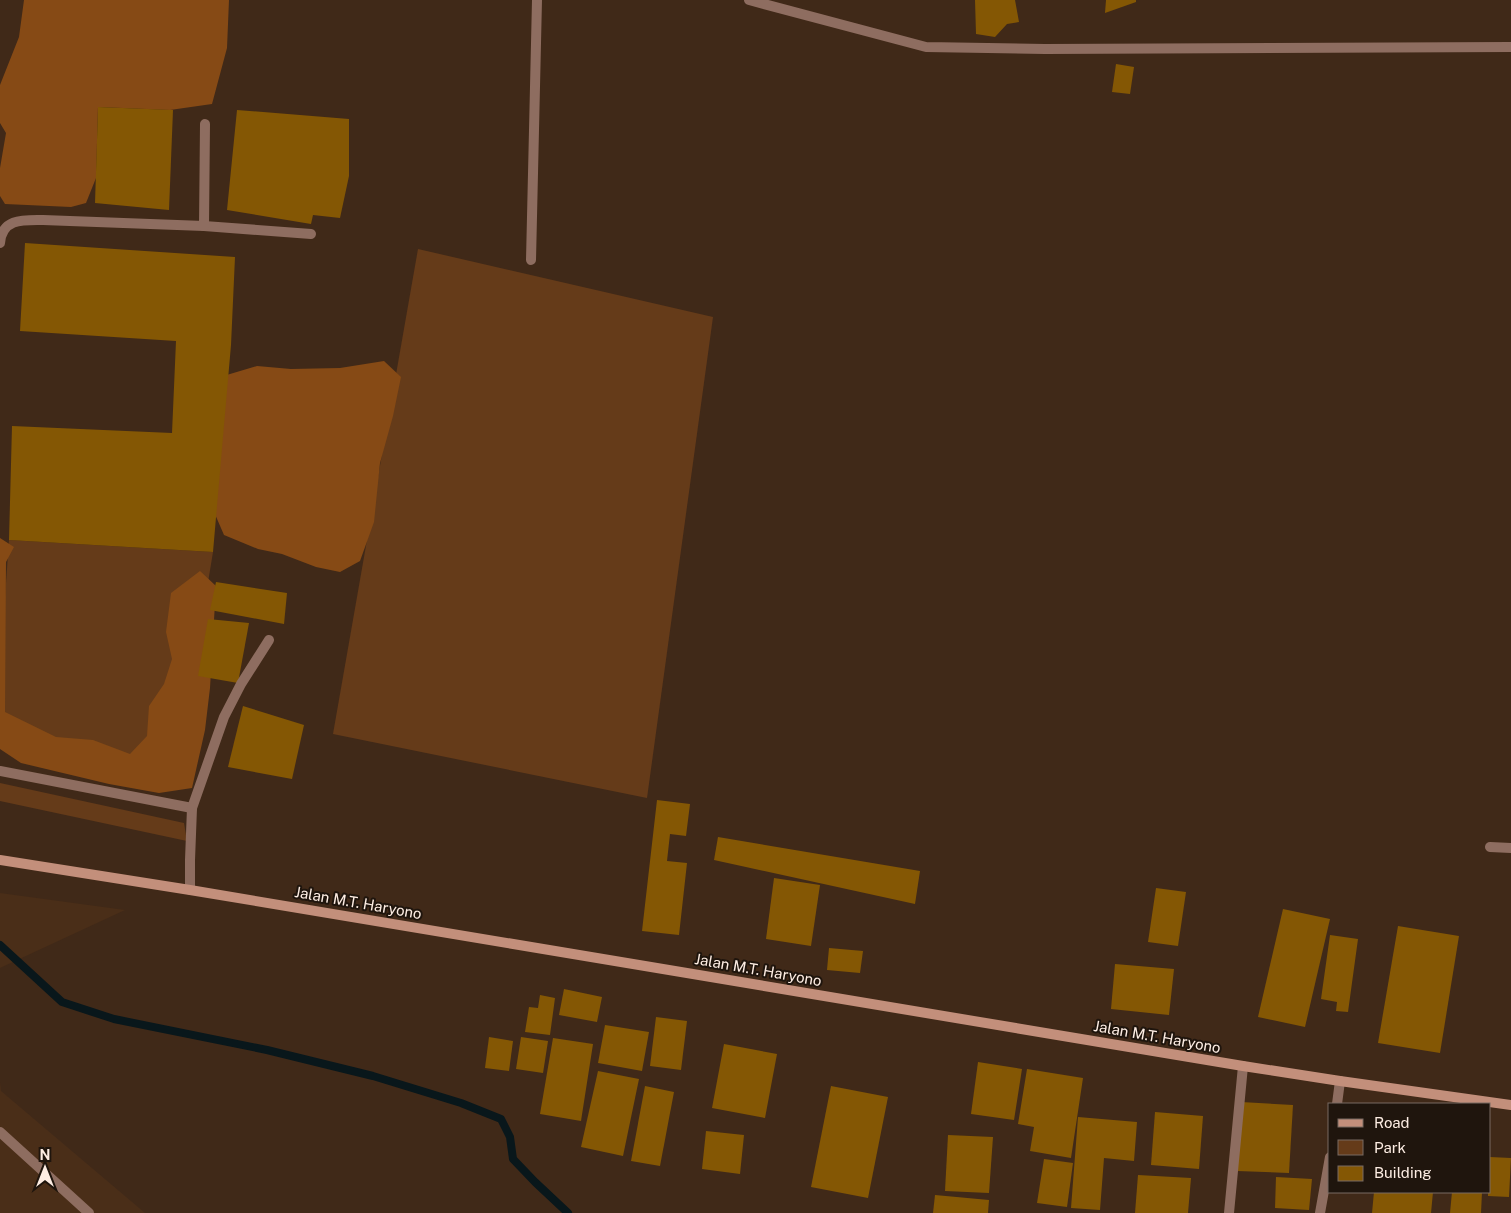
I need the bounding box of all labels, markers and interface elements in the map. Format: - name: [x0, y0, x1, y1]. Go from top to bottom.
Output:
- street label: Jalan M.T. Haryono: [293, 883, 423, 922]
- street label: Jalan M.T. Haryono: [693, 950, 823, 989]
- street label: Jalan M.T. Haryono: [1092, 1017, 1222, 1056]
- legend: [1328, 1103, 1491, 1193]
- text: Road: [1374, 1114, 1410, 1131]
- text: Park: [1374, 1139, 1406, 1156]
- north arrow: [20, 1143, 70, 1193]
- text: N: [40, 1147, 50, 1163]
- text: Building: [1374, 1164, 1432, 1181]

